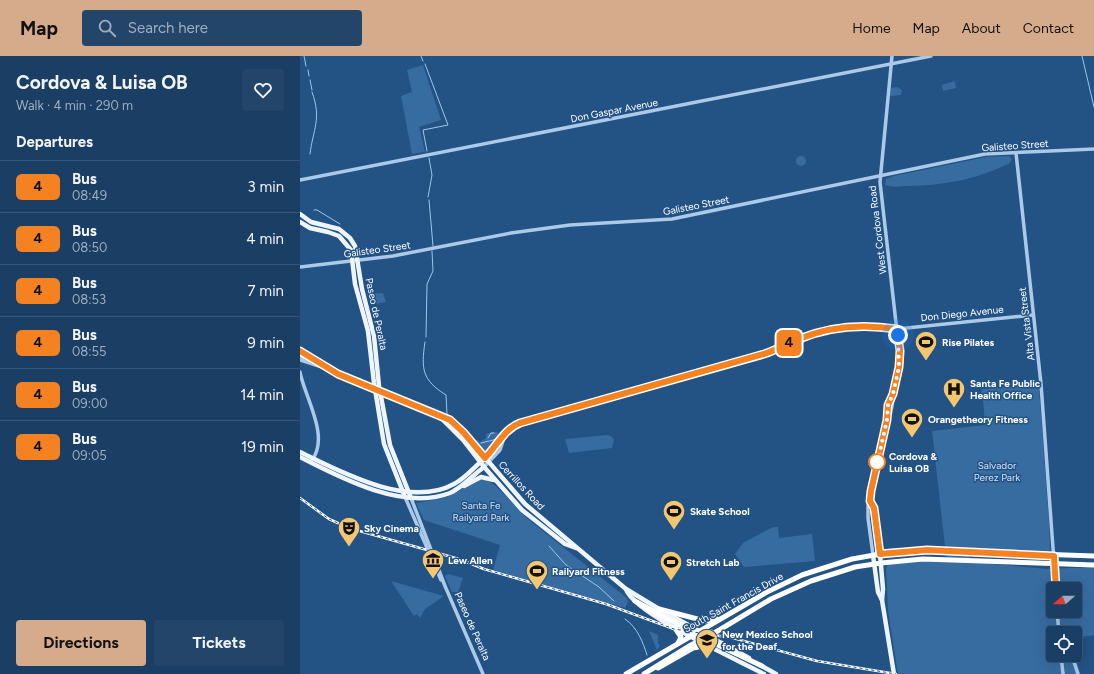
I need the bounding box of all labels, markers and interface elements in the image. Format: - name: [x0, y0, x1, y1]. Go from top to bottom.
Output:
- search box: [82, 10, 362, 46]
- text: Map: [20, 17, 58, 40]
- icon: search: [96, 17, 118, 39]
- text: Search here: [128, 19, 208, 37]
- text: Home: [852, 20, 891, 37]
- text: Map: [913, 20, 940, 37]
- text: About: [962, 20, 1001, 37]
- text: Contact: [1023, 20, 1074, 37]
- button: heart: [242, 69, 284, 111]
- text: Cordova & Luisa OB: [16, 71, 188, 94]
- street label: Don Gaspar Avenue: [569, 96, 659, 125]
- text: Walk · 4 min · 290 m: [16, 98, 133, 113]
- text: Departures: [16, 133, 93, 151]
- street label: Galisteo Street: [981, 137, 1049, 154]
- text: Bus: [72, 170, 97, 188]
- text: 4: [34, 178, 42, 195]
- text: 3 min: [248, 178, 284, 196]
- street label: West Cordova Road: [866, 185, 889, 275]
- text: 08:49: [72, 188, 107, 203]
- street label: Galisteo Street: [662, 193, 731, 218]
- text: Bus: [72, 222, 97, 240]
- text: 4: [34, 230, 42, 247]
- text: 4 min: [246, 230, 284, 248]
- street label: Galisteo Street: [343, 238, 412, 261]
- text: 08:50: [72, 240, 107, 255]
- text: Bus: [72, 274, 97, 292]
- street label: Paseo de Peralta: [362, 277, 391, 351]
- text: 4: [34, 282, 42, 299]
- text: 7 min: [248, 282, 284, 300]
- street label: Alta Vista Street: [1016, 286, 1037, 361]
- text: 08:53: [72, 292, 106, 307]
- street label: Don Diego Avenue: [920, 303, 1005, 324]
- your location: [888, 325, 908, 345]
- text: Bus: [72, 326, 97, 344]
- sports icon: Rise Pilates: [913, 329, 939, 362]
- line badge: 4: [776, 330, 802, 356]
- text: 4: [34, 334, 42, 351]
- text: 9 min: [247, 334, 284, 352]
- text: 4: [785, 334, 793, 351]
- place label: Rise Pilates: [942, 336, 995, 349]
- text: 08:55: [72, 344, 107, 359]
- hospital icon: Santa Fe Public Health Office: [941, 376, 967, 409]
- place label: Santa Fe Public Health Office: [970, 377, 1041, 402]
- text: Bus: [72, 378, 97, 396]
- text: 4: [34, 386, 42, 403]
- text: 14 min: [240, 386, 284, 404]
- text: 09:00: [72, 396, 108, 411]
- sports icon: Orangetheory Fitness: [899, 406, 925, 439]
- place label: Orangetheory Fitness: [928, 413, 1028, 426]
- text: Bus: [72, 430, 97, 448]
- text: 4: [34, 438, 42, 455]
- text: 19 min: [241, 438, 284, 456]
- text: 09:05: [72, 448, 107, 463]
- place label: Cordova & Luisa OB: [889, 450, 938, 475]
- marker: Cordova & Luisa OB: [868, 453, 886, 471]
- street label: Cerrillos Road: [496, 458, 548, 513]
- park label: Salvador Perez Park: [974, 459, 1020, 484]
- sports icon: Skate School: [661, 498, 687, 531]
- park label: Santa Fe Railyard Park: [453, 499, 510, 524]
- place label: Skate School: [690, 505, 750, 518]
- theatre icon: Sky Cinema: [336, 515, 362, 548]
- place label: Sky Cinema: [364, 522, 419, 535]
- museum icon: Lew Allen: [420, 547, 446, 580]
- sports icon: Stretch Lab: [658, 549, 684, 582]
- place label: Lew Allen: [448, 554, 493, 567]
- place label: Stretch Lab: [686, 556, 740, 569]
- sports icon: Railyard Fitness: [524, 558, 550, 591]
- place label: Railyard Fitness: [552, 565, 625, 578]
- street label: South Saint Francis Drive: [681, 569, 786, 635]
- north arrow: [1046, 582, 1082, 618]
- map controls: [1046, 582, 1082, 662]
- street label: Paseo de Peralta: [452, 590, 493, 662]
- button: Directions: [16, 620, 146, 666]
- button: Tickets: [154, 620, 284, 666]
- button: locate: [1046, 626, 1082, 662]
- school or university icon: New Mexico School for the Deaf: [694, 627, 720, 660]
- place label: New Mexico School for the Deaf: [722, 628, 813, 653]

